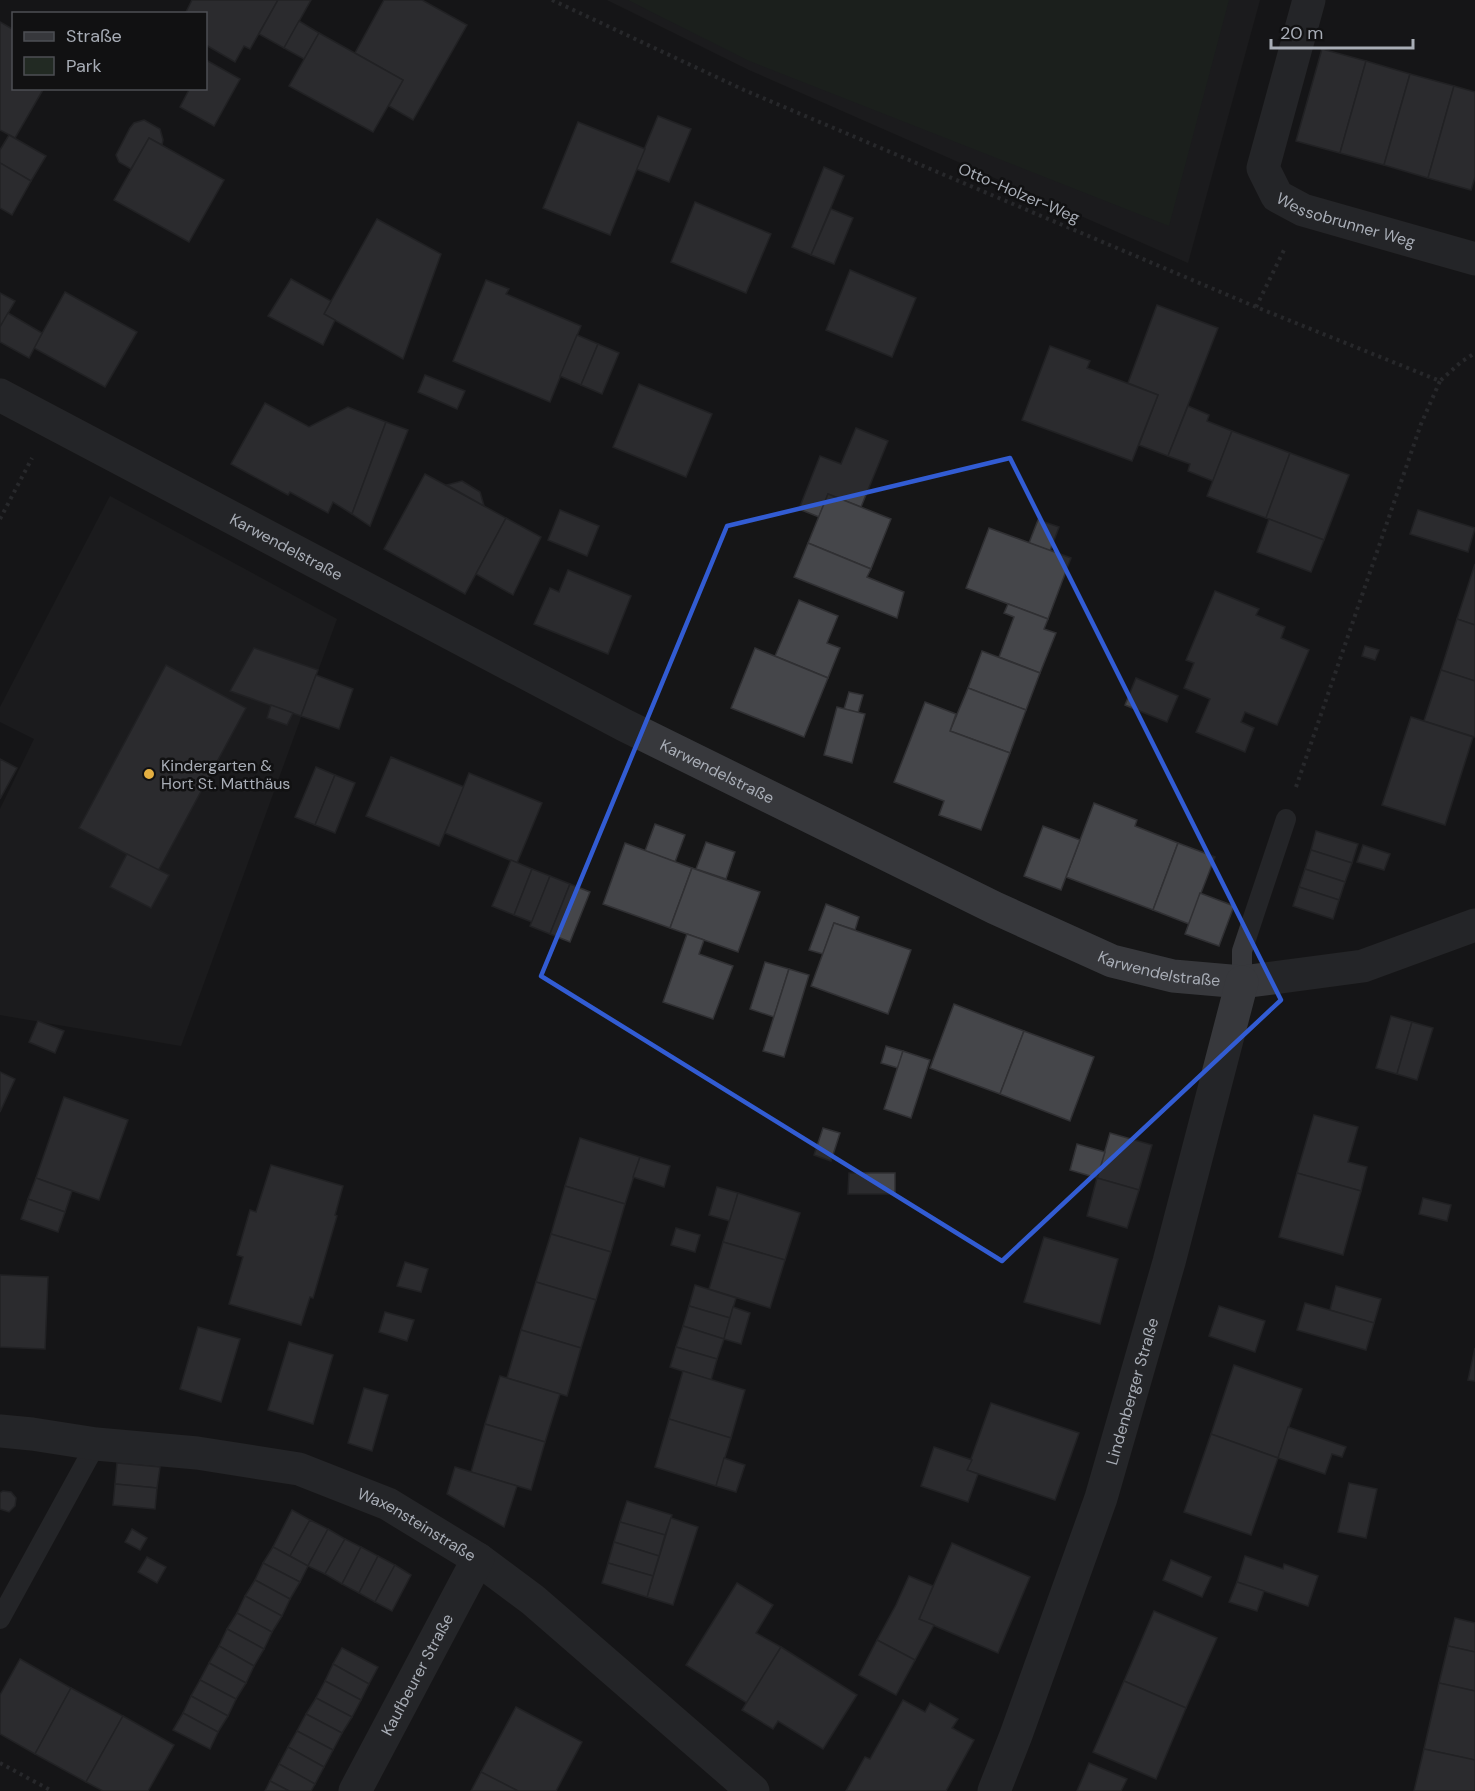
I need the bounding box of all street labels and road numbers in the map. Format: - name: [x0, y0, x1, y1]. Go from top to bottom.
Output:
- street label: Otto-Holzer-Weg: [955, 158, 1083, 228]
- street label: Wessobrunner Weg: [1273, 187, 1418, 252]
- street label: Karwendelstraße: [226, 508, 346, 585]
- street label: Karwendelstraße: [657, 734, 778, 808]
- street label: Karwendelstraße: [1095, 946, 1221, 991]
- street label: Lindenberger Straße: [1101, 1315, 1163, 1467]
- street label: Waxensteinstraße: [355, 1483, 480, 1566]
- street label: Kaufbeurer Straße: [376, 1610, 458, 1739]

